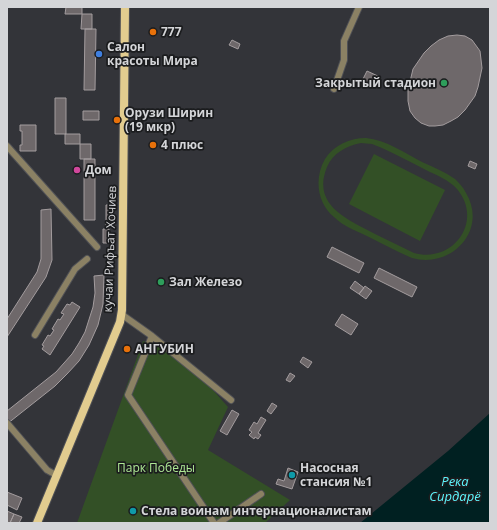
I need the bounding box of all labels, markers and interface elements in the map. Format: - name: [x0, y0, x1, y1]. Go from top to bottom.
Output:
- place label: 777: [161, 23, 182, 40]
- marker: 777: [148, 27, 158, 37]
- place label: Салон красоты Мира: [107, 38, 198, 69]
- marker: Салон красоты Мира: [94, 49, 104, 59]
- place label: Закрытый стадион: [315, 74, 436, 91]
- marker: Закрытый стадион: [439, 78, 449, 88]
- place label: Орузи Ширин (19 мкр): [125, 104, 213, 135]
- marker: Орузи Ширин (19 мкр): [112, 115, 122, 125]
- place label: 4 плюс: [161, 136, 203, 153]
- marker: 4 плюс: [148, 140, 158, 150]
- place label: Дом: [85, 161, 112, 178]
- marker: Дом: [72, 165, 82, 175]
- street label: кучаи Рифъат Хочиев: [99, 185, 120, 313]
- place label: Зал Железо: [169, 273, 242, 290]
- marker: Зал Железо: [156, 277, 166, 287]
- place label: АНГУБИН: [135, 340, 194, 357]
- marker: АНГУБИН: [122, 344, 132, 354]
- park label: Парк Победы: [117, 459, 195, 476]
- place label: Насосная стансия №1: [300, 459, 372, 490]
- marker: Насосная стансия №1: [287, 470, 297, 480]
- water label: Река Сирдарё: [429, 472, 481, 505]
- place label: Стела воинам интернационалистам: [141, 502, 372, 519]
- marker: Стела воинам интернационалистам: [128, 506, 138, 516]

